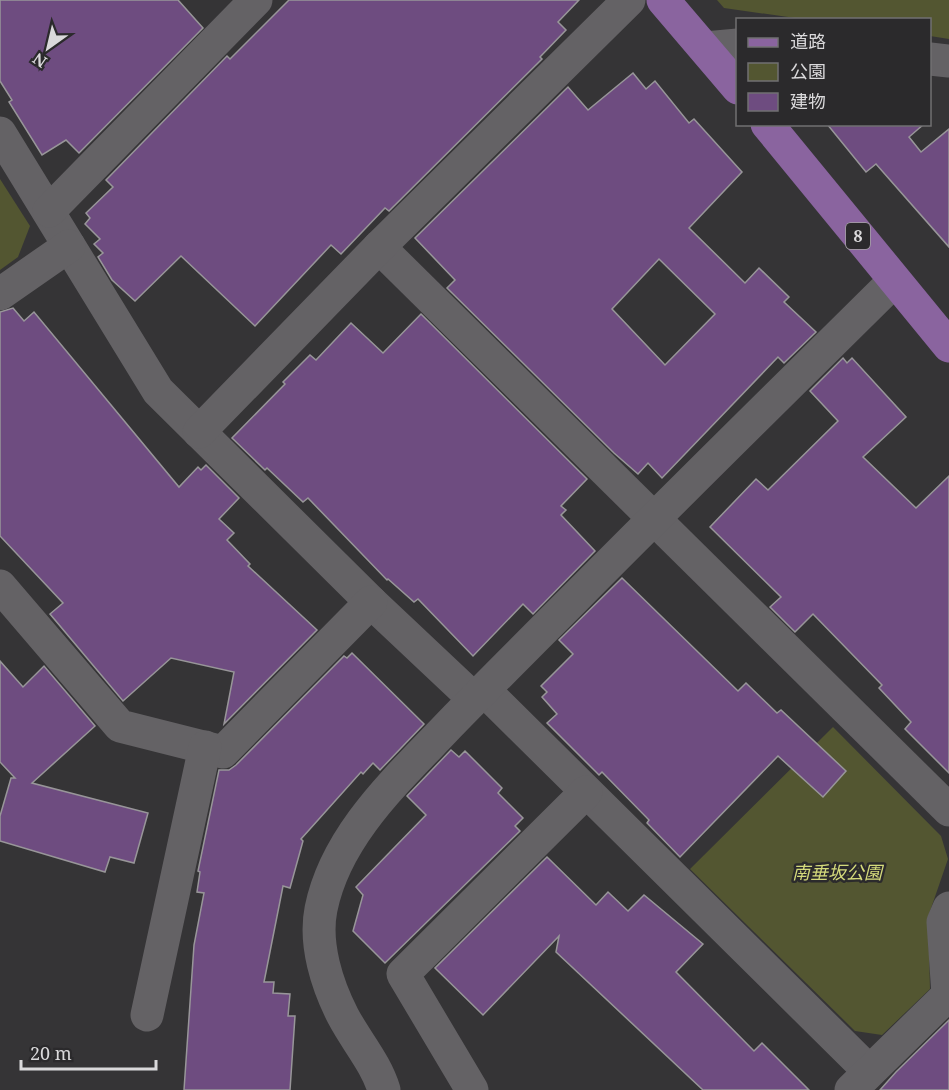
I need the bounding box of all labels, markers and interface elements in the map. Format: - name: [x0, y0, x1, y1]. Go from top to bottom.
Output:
- north arrow: [18, 18, 78, 78]
- legend: [736, 18, 931, 126]
- text: 道路: [790, 29, 826, 53]
- text: N: [28, 48, 51, 73]
- text: 公園: [790, 59, 826, 83]
- text: 建物: [790, 89, 826, 113]
- road number: 8: [846, 223, 870, 249]
- park label: 南垂坂公園: [792, 860, 885, 884]
- scale bar: [21, 1033, 156, 1071]
- text: 20 m: [30, 1041, 72, 1065]

